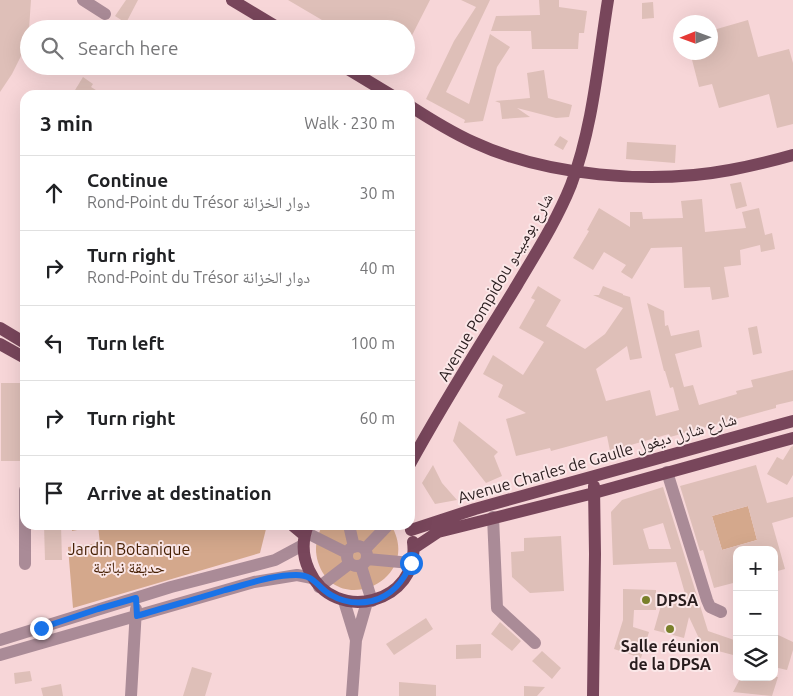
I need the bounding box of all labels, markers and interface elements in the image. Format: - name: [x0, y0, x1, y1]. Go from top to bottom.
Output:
- north arrow: [673, 15, 718, 60]
- search box: [20, 20, 415, 75]
- icon: search: [38, 34, 66, 62]
- text: Search here: [78, 37, 178, 59]
- text: 3 min: [40, 111, 93, 135]
- text: Walk · 230 m: [304, 114, 395, 132]
- text: Continue: [87, 169, 168, 191]
- icon: ahead: [40, 179, 68, 207]
- text: 30 m: [359, 184, 395, 202]
- street label: Avenue Pompidou شارع بومبيدو: [434, 190, 558, 385]
- text: Rond-Point du Trésor دوار الخزانة: [87, 193, 310, 211]
- text: Turn right: [87, 244, 175, 266]
- icon: right: [40, 254, 68, 282]
- text: 40 m: [359, 259, 395, 277]
- text: Rond-Point du Trésor دوار الخزانة: [87, 268, 310, 286]
- icon: left: [40, 329, 68, 357]
- text: Turn left: [87, 332, 165, 354]
- text: 100 m: [350, 334, 395, 352]
- icon: right: [40, 404, 68, 432]
- text: Turn right: [87, 407, 175, 429]
- text: 60 m: [359, 409, 395, 427]
- street label: Avenue Charles de Gaulle شارع شارل ديغول: [456, 410, 739, 508]
- icon: arrive: [40, 479, 68, 507]
- text: Arrive at destination: [87, 482, 272, 504]
- park label: Jardin Botanique حديقة نباتية: [68, 540, 190, 576]
- map controls: [733, 546, 778, 681]
- button: +: [733, 546, 778, 591]
- route start: [400, 552, 423, 575]
- place label: DPSA: [656, 591, 699, 609]
- button: −: [733, 591, 778, 636]
- marker: DPSA: [640, 594, 652, 606]
- route end: [30, 617, 53, 640]
- marker: Salle réunion de la DPSA: [664, 623, 676, 635]
- button: layers: [733, 636, 778, 681]
- place label: Salle réunion de la DPSA: [621, 637, 719, 673]

